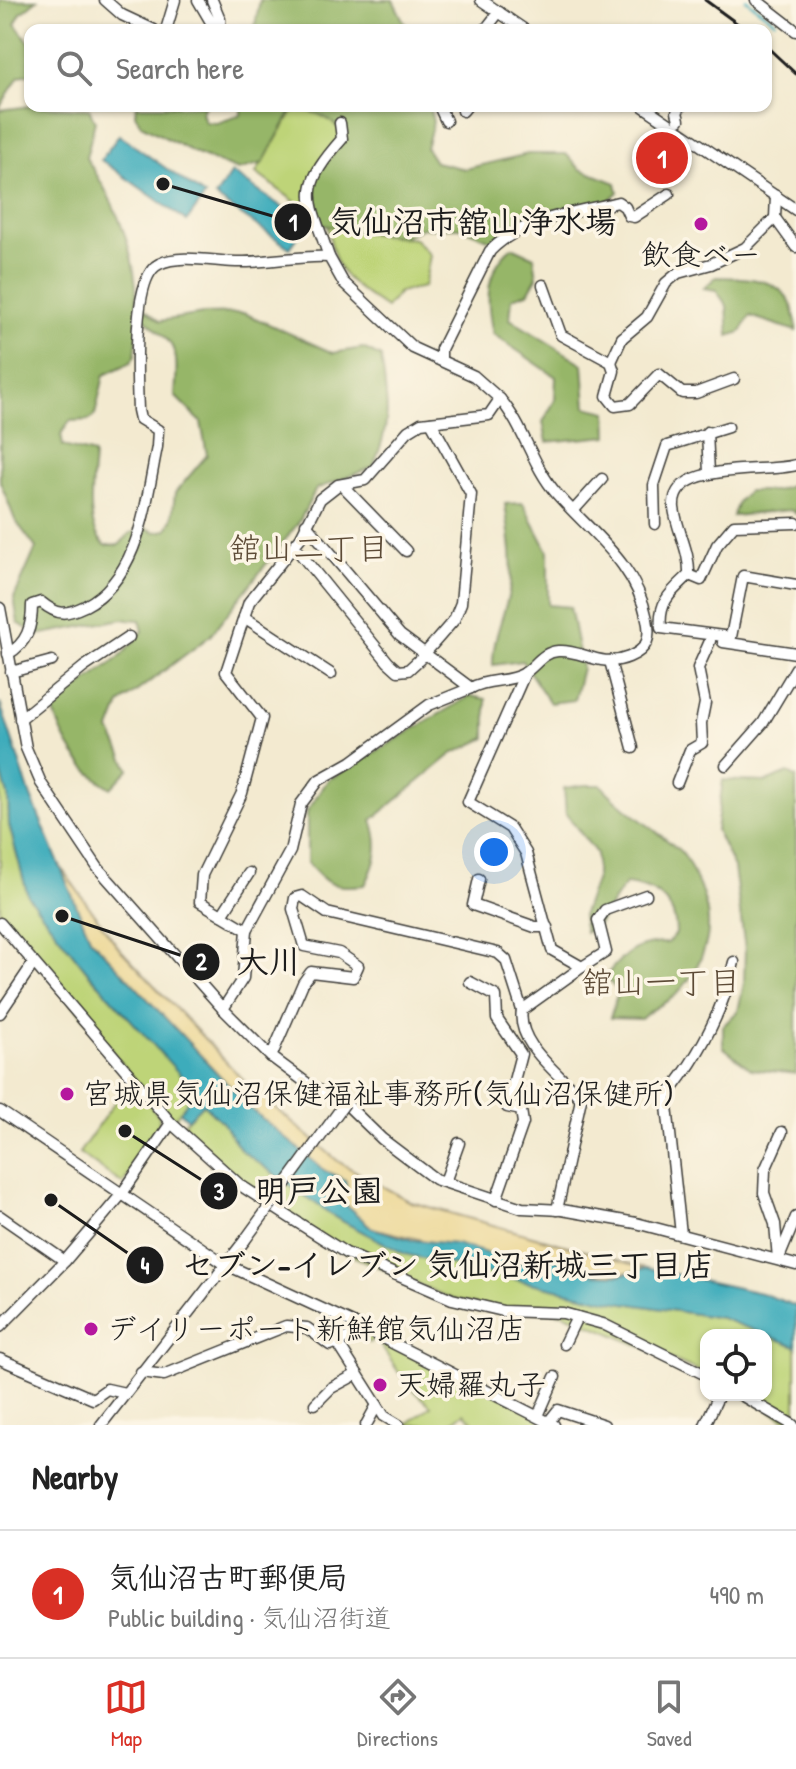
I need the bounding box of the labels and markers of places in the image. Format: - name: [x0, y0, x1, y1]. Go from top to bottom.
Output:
- pin: 1: [636, 128, 688, 188]
- callout: 気仙沼市舘山浄水場: [273, 194, 633, 250]
- marker: 飲食ベー: [692, 215, 710, 233]
- place label: 飲食ベー: [641, 234, 761, 274]
- callout: 大川: [181, 934, 317, 990]
- place label: 宮城県気仙沼保健福祉事務所(気仙沼保健所): [83, 1073, 674, 1113]
- marker: 宮城県気仙沼保健福祉事務所(気仙沼保健所): [58, 1085, 76, 1103]
- callout: 明戸公園: [199, 1163, 399, 1219]
- callout: セブン-イレブン 気仙沼新城三丁目店: [125, 1237, 730, 1293]
- place label: デイリーポート新鮮館気仙沼店: [107, 1308, 526, 1348]
- marker: デイリーポート新鮮館気仙沼店: [82, 1320, 100, 1338]
- place label: 天婦羅丸子: [396, 1364, 546, 1404]
- marker: 天婦羅丸子: [371, 1376, 389, 1394]

